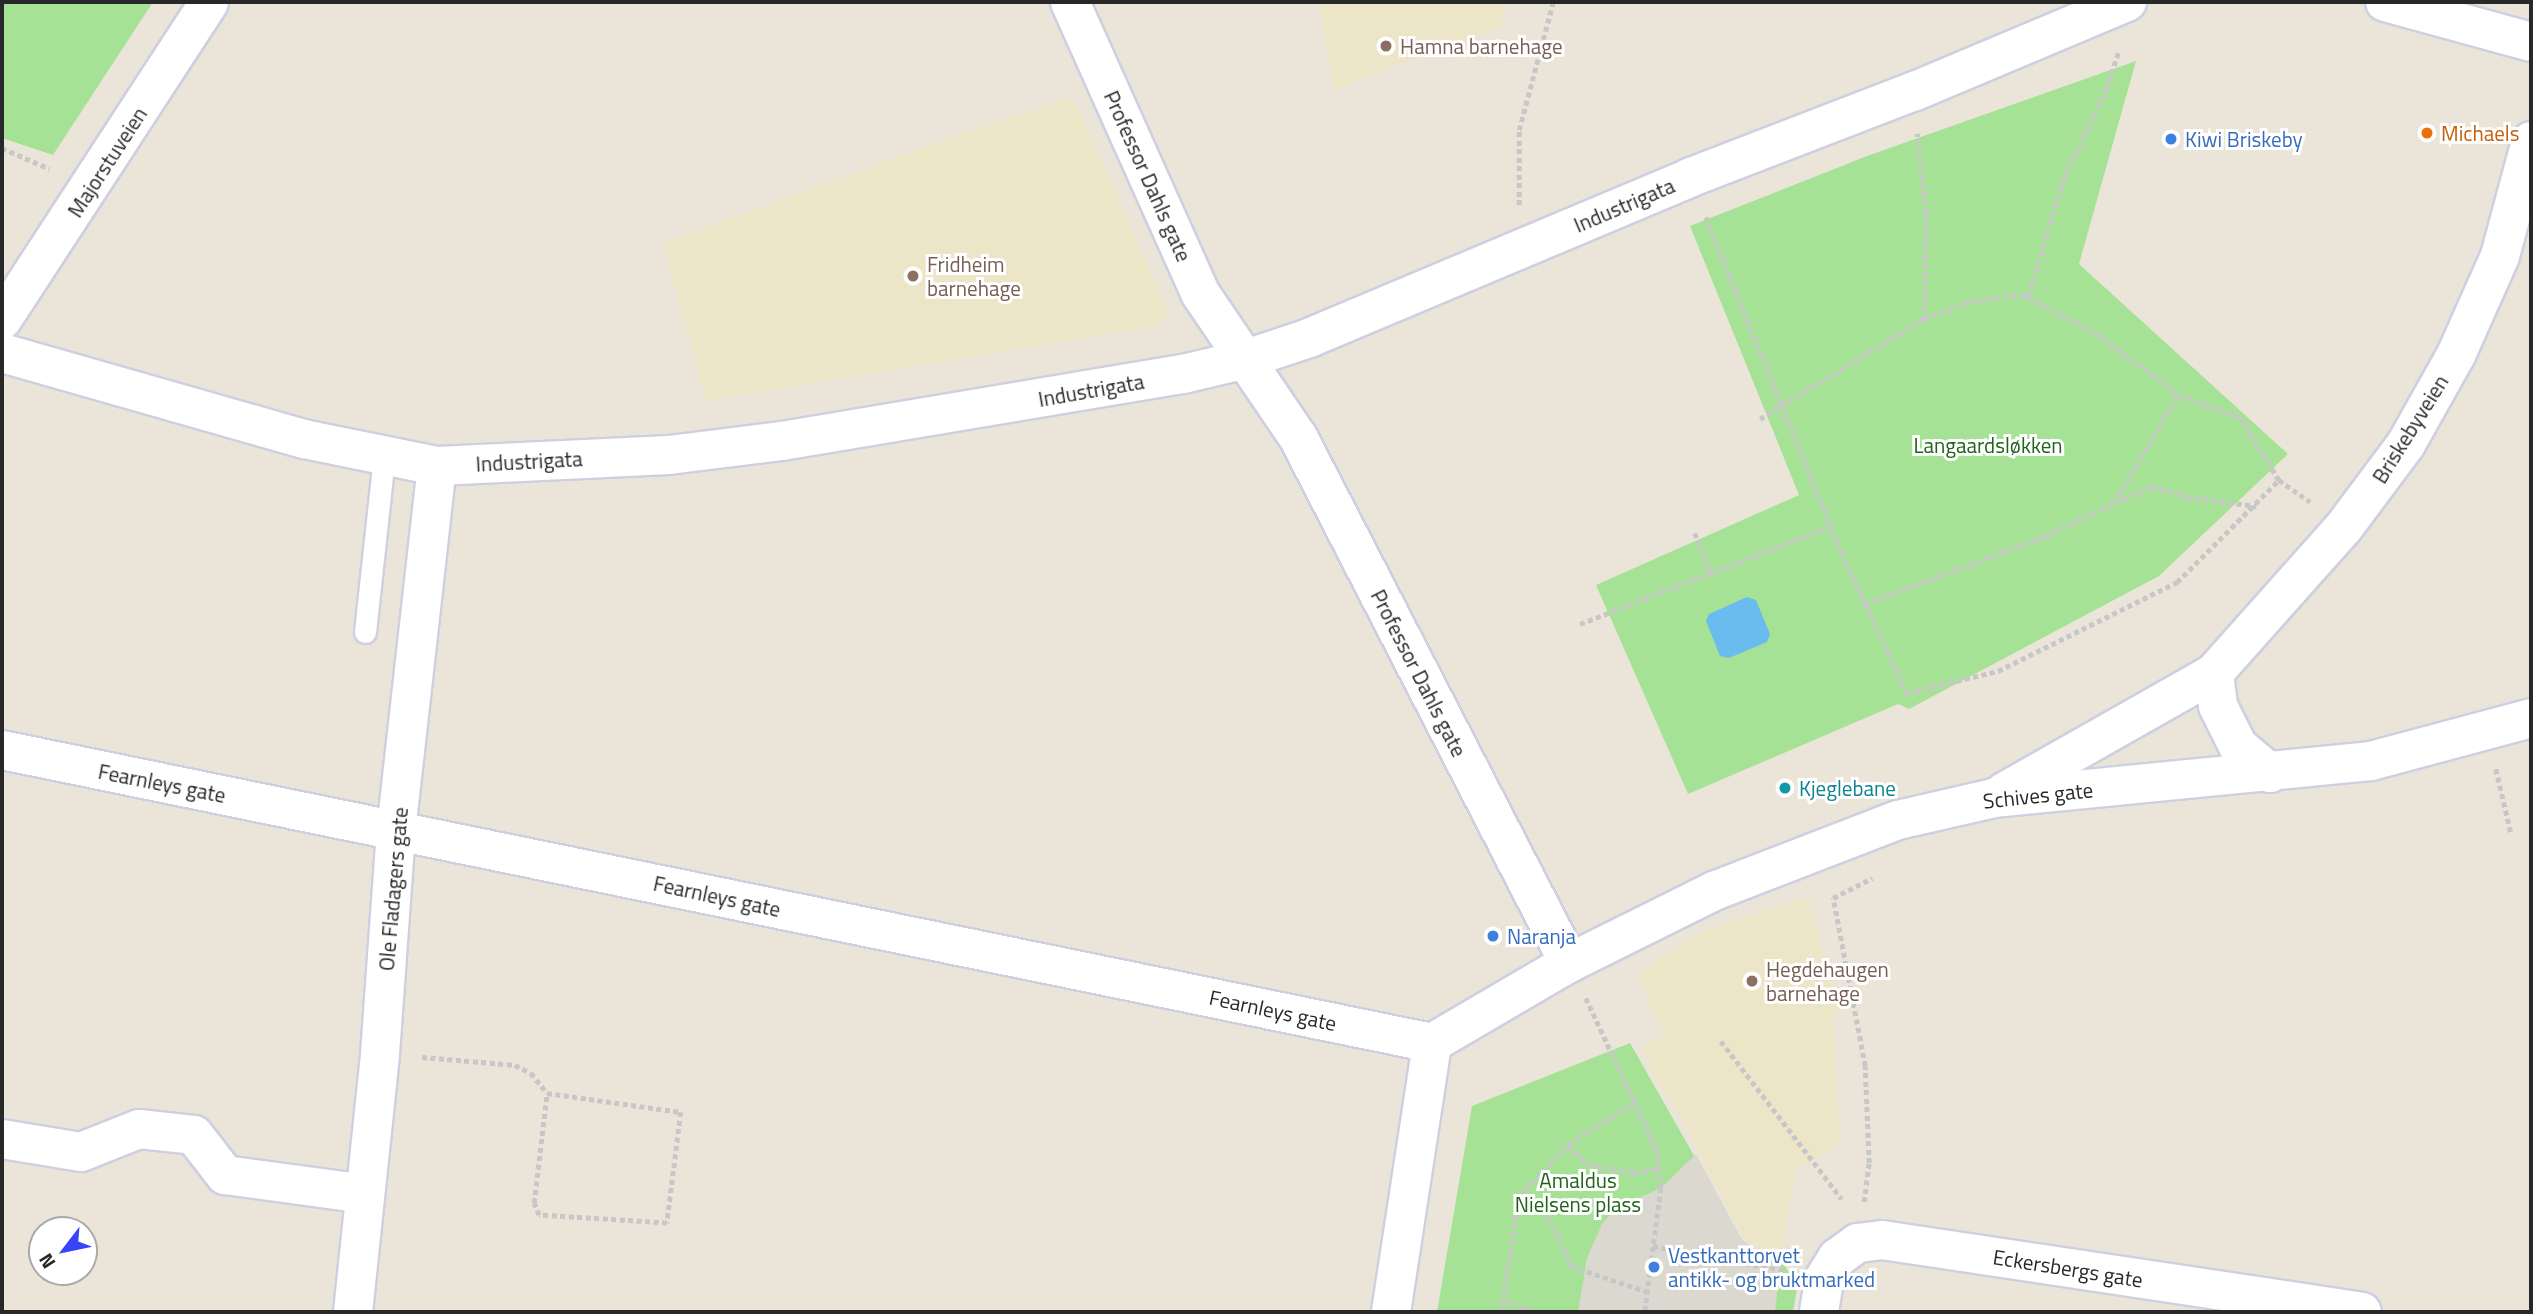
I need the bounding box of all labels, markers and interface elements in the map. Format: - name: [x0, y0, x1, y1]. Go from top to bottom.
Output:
- place label: Hamna barnehage: [1400, 33, 1563, 59]
- marker: Hamna barnehage: [1378, 38, 1394, 54]
- street label: Professor Dahls gate: [1099, 87, 1197, 265]
- street label: Majorstuveien: [62, 102, 152, 222]
- place label: Michaels: [2441, 120, 2519, 146]
- marker: Michaels: [2419, 125, 2435, 141]
- place label: Kiwi Briskeby: [2185, 126, 2303, 152]
- marker: Kiwi Briskeby: [2163, 131, 2179, 147]
- street label: Industrigata: [1570, 173, 1678, 237]
- place label: Fridheim barnehage: [927, 251, 1021, 301]
- marker: Fridheim barnehage: [905, 268, 921, 284]
- street label: Industrigata: [1036, 368, 1146, 412]
- street label: Briskebyveien: [2367, 370, 2453, 488]
- park label: Langaardsløkken: [1913, 432, 2063, 458]
- street label: Industrigata: [475, 446, 583, 476]
- street label: Professor Dahls gate: [1366, 585, 1472, 761]
- street label: Fearnleys gate: [96, 758, 228, 808]
- place label: Kjeglebane: [1799, 775, 1896, 801]
- street label: Schives gate: [1982, 777, 2094, 813]
- marker: Kjeglebane: [1777, 780, 1793, 796]
- street label: Ole Fladagers gate: [373, 806, 413, 972]
- street label: Fearnleys gate: [651, 870, 783, 922]
- place label: Naranja: [1507, 923, 1576, 949]
- marker: Naranja: [1485, 928, 1501, 944]
- place label: Hegdehaugen barnehage: [1766, 956, 1889, 1006]
- marker: Hegdehaugen barnehage: [1744, 973, 1760, 989]
- street label: Fearnleys gate: [1207, 984, 1339, 1036]
- park label: Amaldus Nielsens plass: [1515, 1167, 1641, 1217]
- north arrow: [28, 1216, 98, 1286]
- place label: Vestkanttorvet antikk- og bruktmarked: [1668, 1242, 1875, 1292]
- street label: Eckersbergs gate: [1991, 1244, 2145, 1292]
- text: N: [31, 1248, 62, 1275]
- marker: Vestkanttorvet antikk- og bruktmarked: [1646, 1259, 1662, 1275]

